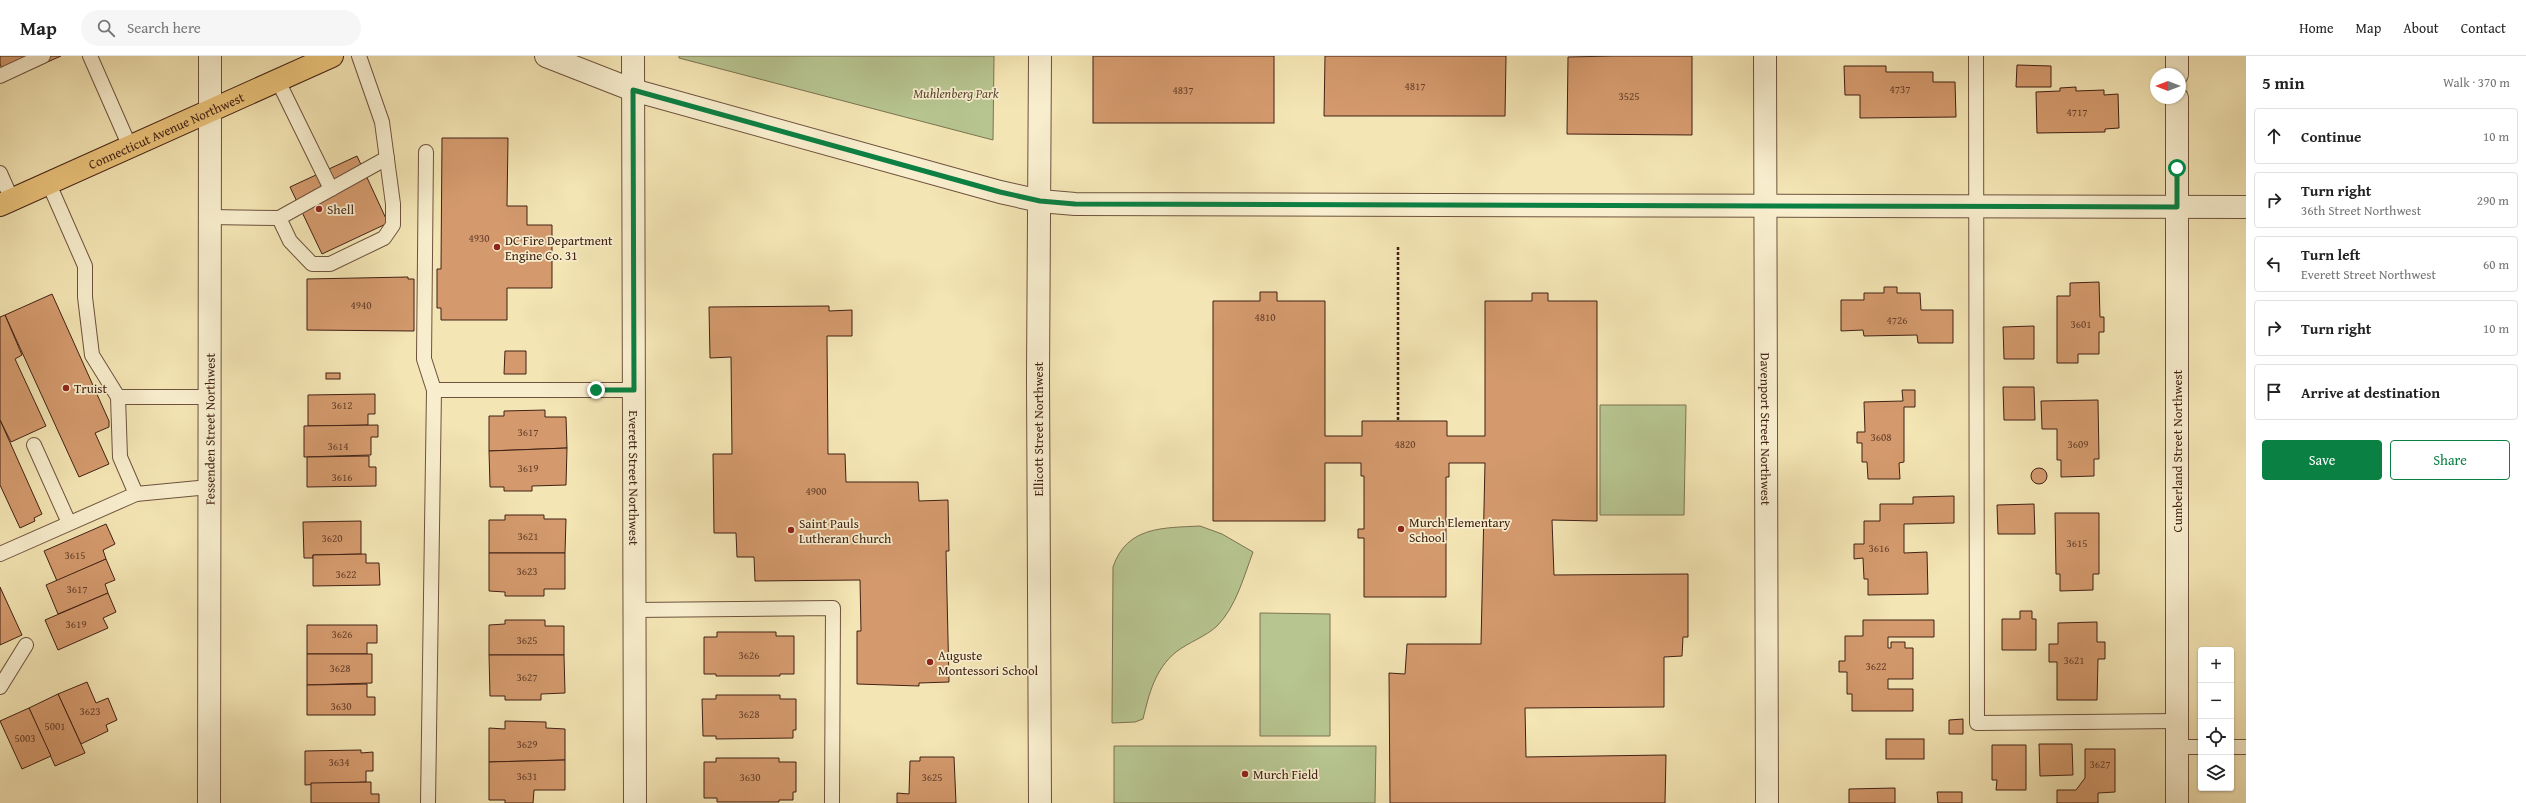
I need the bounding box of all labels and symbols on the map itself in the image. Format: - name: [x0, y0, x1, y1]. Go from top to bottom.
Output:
- north arrow: [2150, 68, 2186, 104]
- house number: 4817: [1404, 78, 1426, 94]
- house number: 4737: [1889, 81, 1911, 97]
- house number: 4837: [1172, 82, 1194, 98]
- park label: Muhlenberg Park: [913, 84, 999, 103]
- street label: Connecticut Avenue Northwest: [85, 87, 247, 174]
- house number: 3525: [1618, 88, 1640, 104]
- house number: 4717: [2066, 104, 2088, 120]
- route start: [2168, 159, 2186, 177]
- place label: Shell: [327, 200, 354, 219]
- marker: Shell: [314, 204, 324, 214]
- house number: 4930: [468, 230, 490, 246]
- place label: DC Fire Department Engine Co. 31: [505, 231, 613, 265]
- marker: DC Fire Department Engine Co. 31: [492, 242, 502, 252]
- house number: 4940: [350, 297, 372, 313]
- house number: 4810: [1254, 309, 1276, 325]
- house number: 4726: [1886, 312, 1908, 328]
- house number: 3601: [2070, 316, 2092, 332]
- street label: Davenport Street Northwest: [1756, 352, 1776, 506]
- street label: Fessenden Street Northwest: [200, 353, 219, 505]
- street label: Ellicott Street Northwest: [1029, 361, 1048, 496]
- street label: Cumberland Street Northwest: [2168, 369, 2187, 532]
- place label: Truist: [74, 379, 107, 398]
- route end: [587, 381, 605, 399]
- marker: Truist: [61, 383, 71, 393]
- house number: 3612: [331, 397, 353, 413]
- street label: Everett Street Northwest: [624, 410, 644, 546]
- house number: 3617: [517, 424, 539, 440]
- house number: 3608: [1870, 429, 1892, 445]
- house number: 4820: [1394, 436, 1416, 452]
- house number: 3609: [2067, 436, 2089, 452]
- house number: 3614: [327, 438, 349, 454]
- house number: 3619: [517, 460, 539, 476]
- house number: 3616: [331, 469, 353, 485]
- house number: 4900: [805, 483, 827, 499]
- place label: Murch Elementary School: [1409, 513, 1511, 547]
- place label: Saint Pauls Lutheran Church: [799, 514, 892, 548]
- marker: Murch Elementary School: [1396, 524, 1406, 534]
- marker: Saint Pauls Lutheran Church: [786, 525, 796, 535]
- house number: 3621: [517, 528, 539, 544]
- house number: 3620: [321, 530, 343, 546]
- house number: 3615: [2066, 535, 2088, 551]
- house number: 3616: [1868, 540, 1890, 556]
- house number: 3615: [64, 547, 86, 563]
- house number: 3623: [516, 563, 538, 579]
- house number: 3622: [335, 566, 357, 582]
- house number: 3617: [66, 581, 88, 597]
- house number: 3619: [65, 616, 87, 632]
- house number: 3626: [331, 626, 353, 642]
- house number: 3625: [516, 632, 538, 648]
- place label: Auguste Montessori School: [938, 646, 1039, 680]
- house number: 3626: [738, 647, 760, 663]
- house number: 3621: [2063, 652, 2085, 668]
- marker: Auguste Montessori School: [925, 657, 935, 667]
- house number: 3622: [1865, 658, 1887, 674]
- house number: 3628: [329, 660, 351, 676]
- house number: 3627: [516, 669, 538, 685]
- house number: 3630: [330, 698, 352, 714]
- house number: 3623: [79, 703, 101, 719]
- house number: 3628: [738, 706, 760, 722]
- house number: 5001: [44, 718, 66, 734]
- house number: 5003: [14, 730, 36, 746]
- house number: 3629: [516, 736, 538, 752]
- house number: 3634: [328, 754, 350, 770]
- house number: 3627: [2089, 756, 2111, 772]
- place label: Murch Field: [1253, 765, 1318, 784]
- house number: 3631: [516, 768, 538, 784]
- house number: 3630: [739, 769, 761, 785]
- house number: 3625: [921, 769, 943, 785]
- marker: Murch Field: [1240, 769, 1250, 779]

